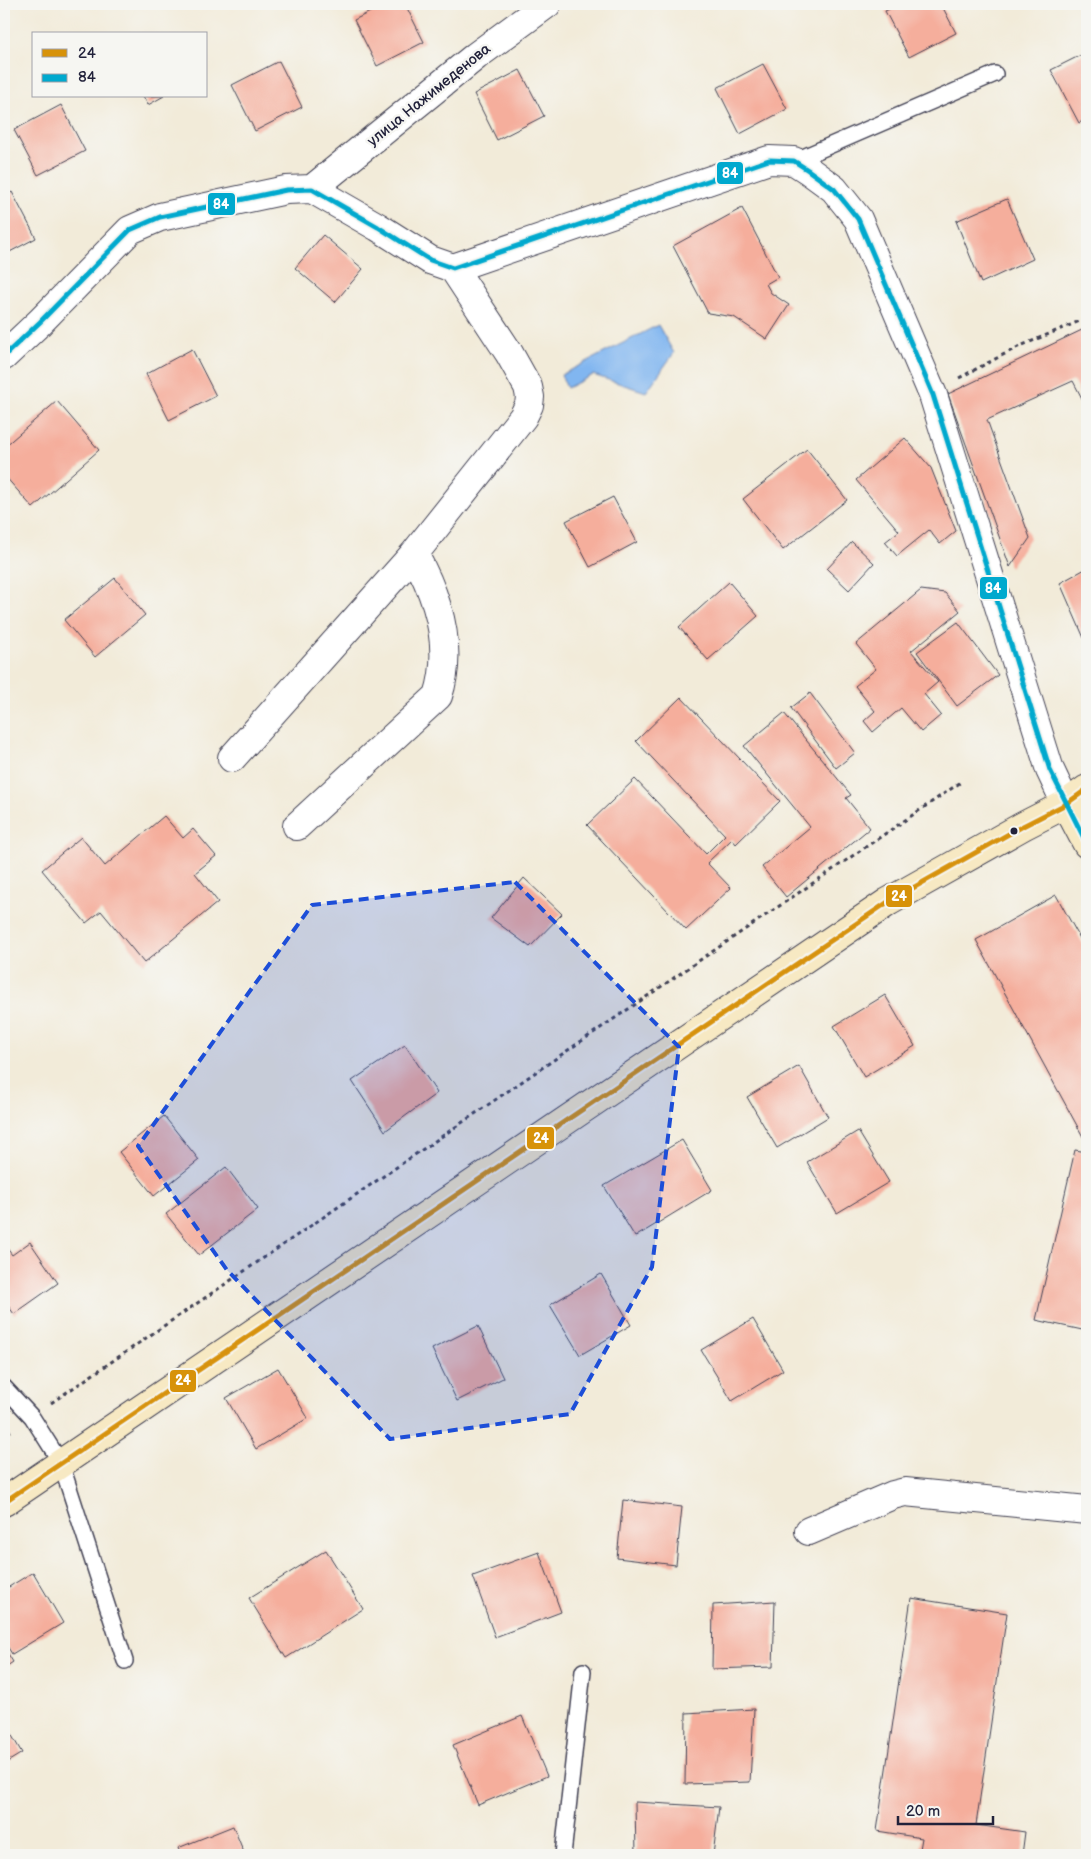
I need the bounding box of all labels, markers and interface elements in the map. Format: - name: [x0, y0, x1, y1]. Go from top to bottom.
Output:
- legend: [32, 32, 208, 98]
- street label: улица Нажимеденова: [364, 39, 495, 151]
- text: 24: [78, 44, 96, 63]
- text: 84: [78, 68, 96, 87]
- line badge: 84: [716, 161, 744, 185]
- text: 84: [722, 165, 739, 182]
- line badge: 84: [207, 192, 236, 216]
- text: 84: [213, 196, 230, 213]
- line badge: 84: [979, 576, 1008, 600]
- text: 84: [985, 580, 1002, 597]
- unlabelled marker: [1009, 826, 1019, 836]
- line badge: 24: [885, 884, 913, 908]
- text: 24: [891, 888, 908, 905]
- line badge: 24: [526, 1126, 555, 1150]
- text: 24: [533, 1130, 550, 1147]
- line badge: 24: [169, 1369, 197, 1393]
- text: 24: [175, 1372, 192, 1389]
- scale bar: [898, 1794, 994, 1826]
- text: 20 m: [906, 1802, 940, 1821]

